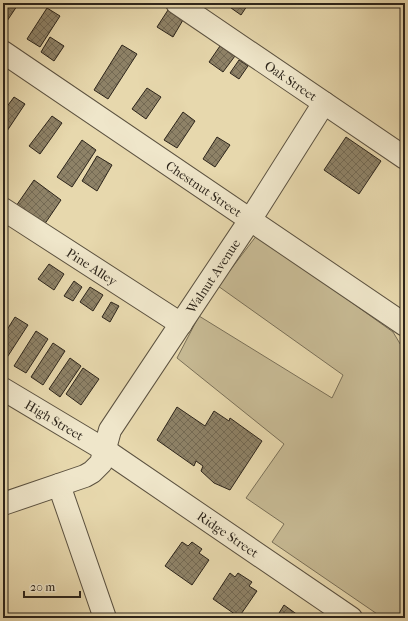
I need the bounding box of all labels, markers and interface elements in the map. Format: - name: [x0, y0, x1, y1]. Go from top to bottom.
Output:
- street label: Oak Street: [262, 58, 320, 104]
- street label: Chestnut Street: [163, 158, 245, 220]
- street label: Walnut Avenue: [183, 236, 244, 317]
- street label: Pine Alley: [64, 245, 121, 289]
- street label: High Street: [22, 397, 87, 444]
- street label: Ridge Street: [194, 508, 262, 561]
- scale bar: [24, 573, 80, 599]
- text: 20 m: [30, 580, 55, 594]

